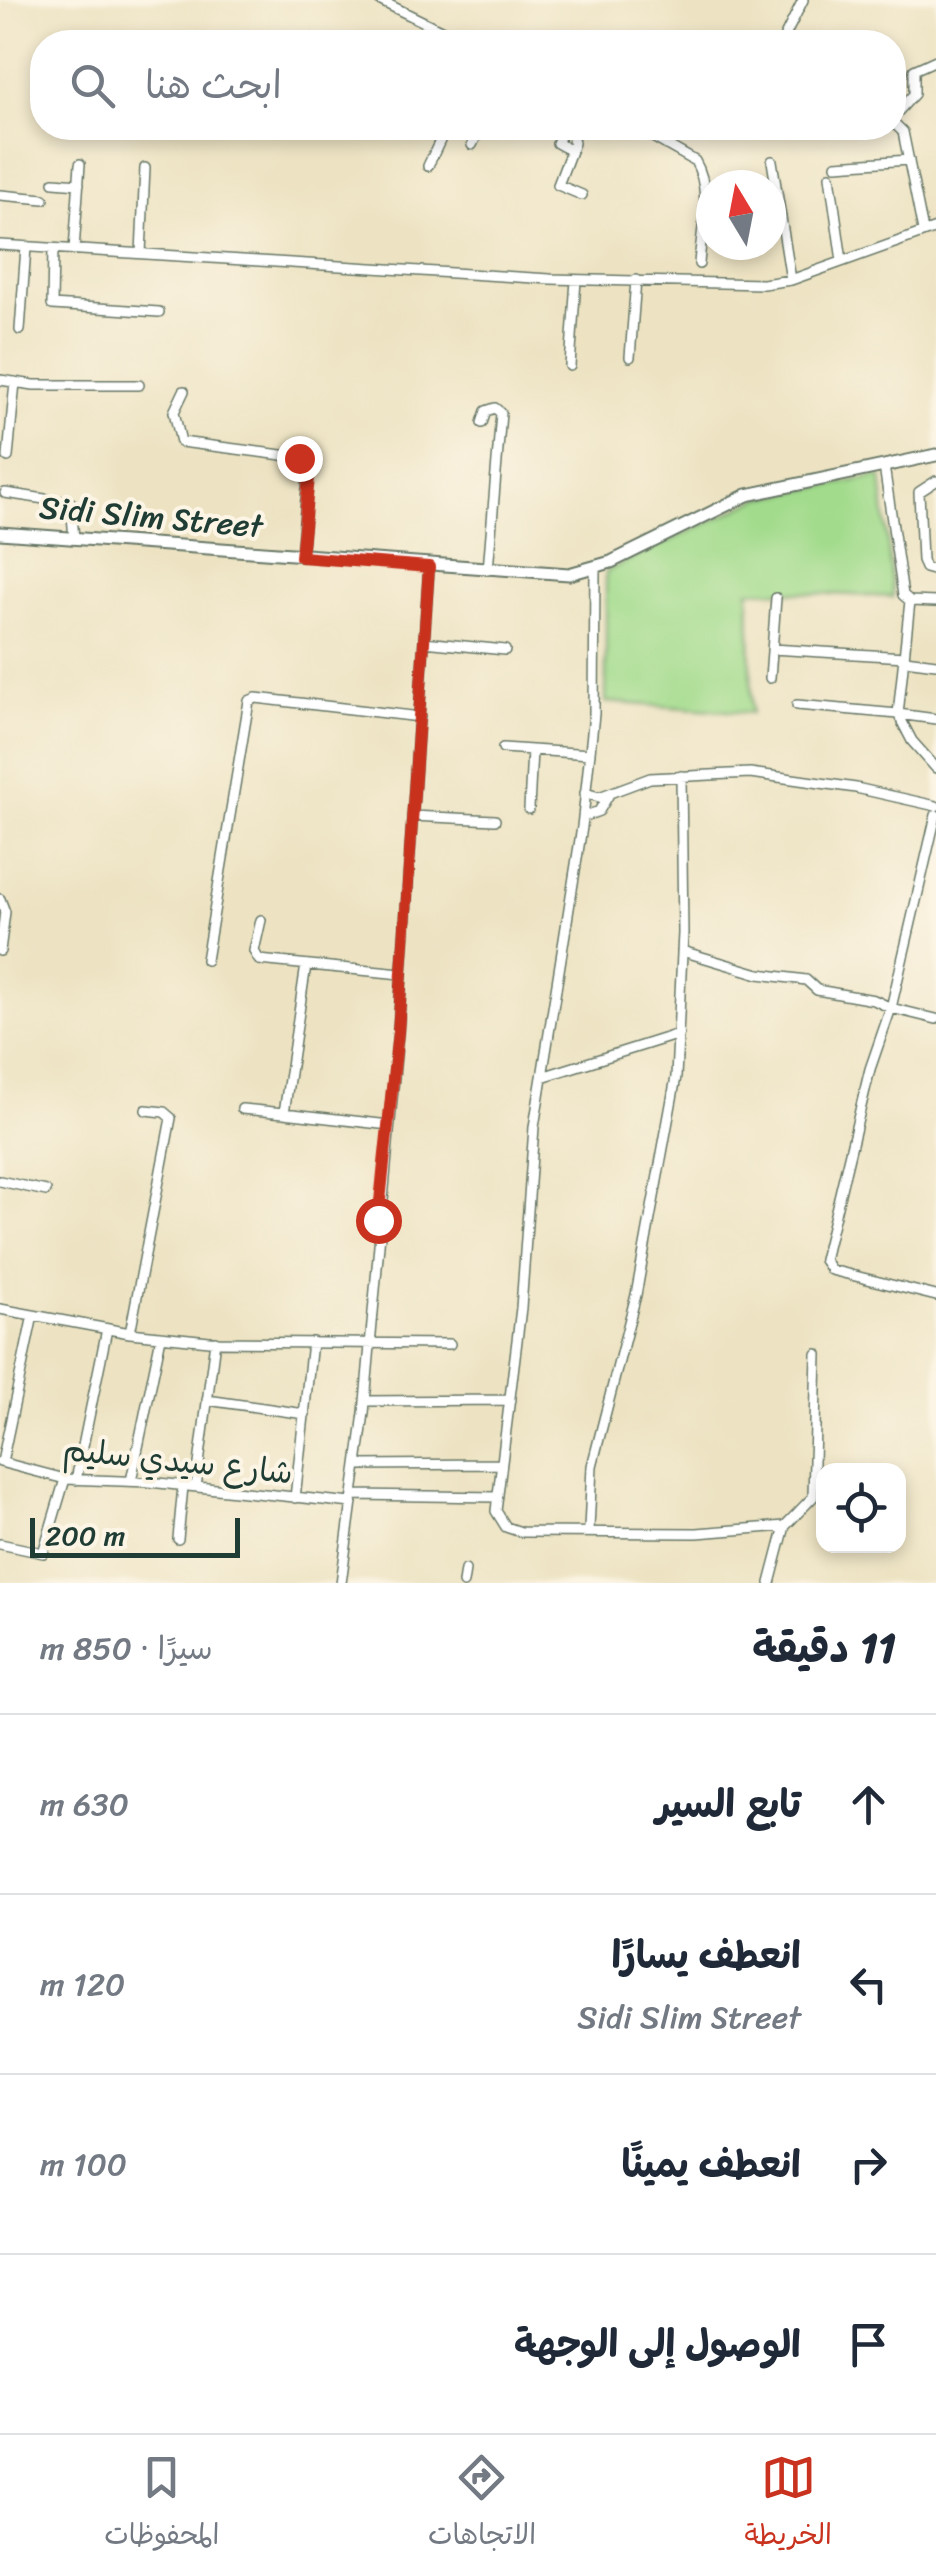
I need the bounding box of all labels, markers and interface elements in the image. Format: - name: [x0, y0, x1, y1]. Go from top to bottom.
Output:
- search box: [30, 30, 906, 140]
- text: ابحث هنا: [145, 52, 282, 119]
- icon: search: [65, 58, 120, 113]
- north arrow: [696, 170, 786, 260]
- route end: [277, 436, 323, 482]
- street label: Sidi Slim Street: [37, 479, 266, 555]
- route start: [356, 1198, 402, 1244]
- street label: شارع سيدي سليم: [60, 1421, 296, 1501]
- map controls: [816, 1463, 906, 1553]
- button: locate: [816, 1463, 906, 1553]
- text: 200 m: [45, 1511, 125, 1560]
- scale bar: [30, 1513, 240, 1558]
- text: 11 دقيقة: [752, 1611, 896, 1685]
- text: سيرًا · 850 m: [40, 1620, 213, 1677]
- text: تابع السير: [656, 1771, 801, 1838]
- text: 630 m: [40, 1776, 129, 1833]
- icon: ahead: [841, 1777, 896, 1832]
- text: انعطف يسارًا: [612, 1922, 801, 1989]
- text: 120 m: [40, 1956, 125, 2013]
- icon: left: [841, 1957, 896, 2012]
- text: Sidi Slim Street: [577, 1989, 801, 2046]
- text: انعطف يمينًا: [621, 2131, 801, 2198]
- text: 100 m: [40, 2136, 127, 2193]
- icon: right: [841, 2137, 896, 2192]
- text: الوصول إلى الوجهة: [514, 2311, 801, 2378]
- icon: arrive: [841, 2317, 896, 2372]
- tab: المحفوظات: [104, 2450, 220, 2559]
- tab: الاتجاهات: [428, 2450, 536, 2559]
- tab: الخريطة: [744, 2450, 832, 2559]

